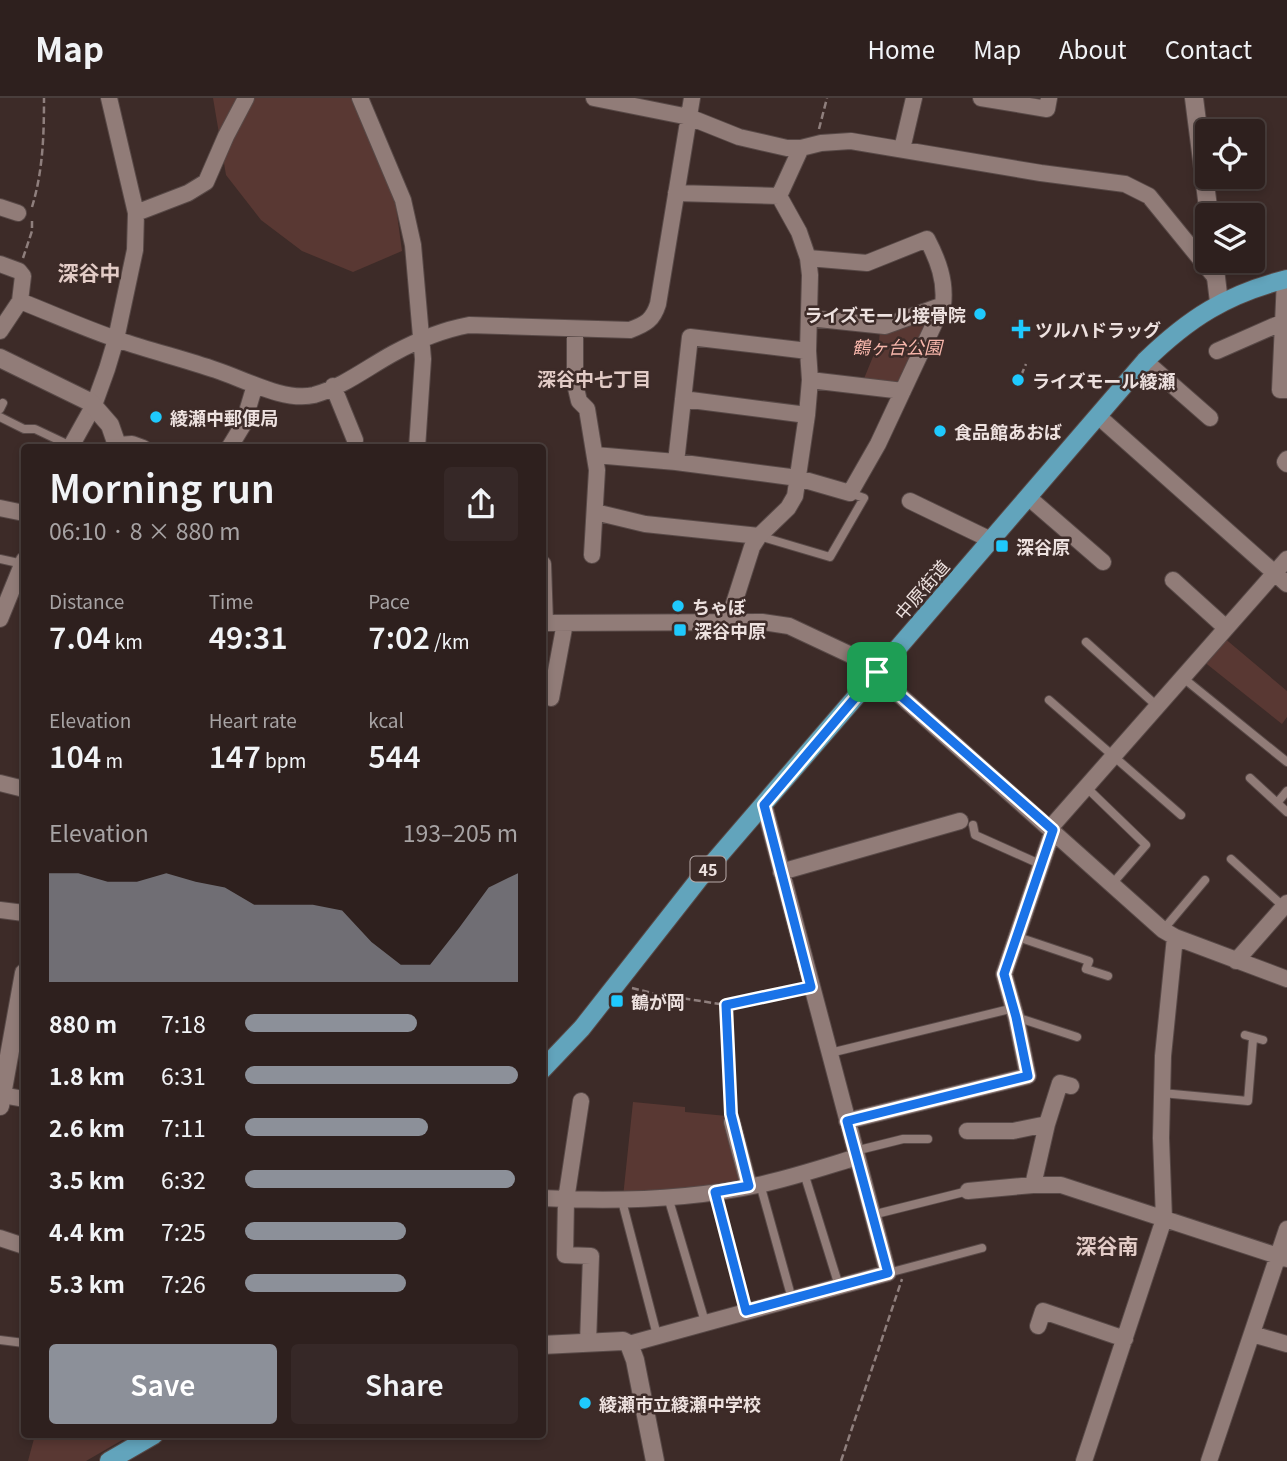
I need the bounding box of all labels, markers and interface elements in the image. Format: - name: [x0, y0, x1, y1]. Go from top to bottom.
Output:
- text: Map: [35, 24, 104, 72]
- text: Home: [868, 31, 935, 66]
- text: Map: [973, 31, 1021, 66]
- text: About: [1059, 31, 1127, 66]
- text: Contact: [1165, 31, 1252, 66]
- map controls: [1195, 119, 1265, 273]
- button: locate: [1195, 119, 1265, 189]
- button: layers: [1195, 203, 1265, 273]
- district label: 深谷中: [58, 257, 121, 287]
- place label: ライズモール接骨院: [805, 301, 966, 327]
- marker: ライズモール接骨院: [972, 306, 988, 322]
- place label: ツルハドラッグ: [1035, 316, 1161, 342]
- marker: ツルハドラッグ: [1013, 321, 1029, 337]
- park label: 鶴ヶ台公園: [852, 333, 945, 359]
- district label: 深谷中七丁目: [537, 364, 651, 391]
- place label: ライズモール綾瀬: [1032, 367, 1175, 393]
- marker: ライズモール綾瀬: [1010, 372, 1026, 388]
- place label: 綾瀬中郵便局: [170, 404, 278, 430]
- marker: 綾瀬中郵便局: [148, 409, 164, 425]
- place label: 食品館あおば: [954, 418, 1062, 444]
- marker: 食品館あおば: [932, 423, 948, 439]
- text: Morning run: [49, 459, 275, 514]
- button: share: [444, 467, 518, 541]
- text: 06:10 · 8 × 880 m: [49, 513, 240, 547]
- place label: 深谷原: [1016, 533, 1070, 559]
- marker: 深谷原: [994, 538, 1010, 554]
- street label: 中原街道: [888, 553, 954, 625]
- text: Distance: [49, 587, 124, 614]
- text: Time: [209, 587, 253, 614]
- text: Pace: [368, 587, 410, 614]
- place label: ちゃぼ: [692, 593, 746, 619]
- marker: ちゃぼ: [670, 598, 686, 614]
- text: 7.04: [49, 614, 111, 658]
- text: 49:31: [209, 614, 288, 658]
- text: 7:02: [368, 614, 430, 658]
- place label: 深谷中原: [694, 617, 766, 643]
- marker: 深谷中原: [672, 622, 688, 638]
- text: km: [111, 627, 143, 654]
- text: /km: [430, 627, 470, 654]
- pin: [847, 642, 907, 702]
- icon: arrive: [858, 653, 896, 691]
- text: Elevation: [49, 706, 131, 733]
- text: Heart rate: [209, 706, 297, 733]
- text: kcal: [368, 706, 404, 733]
- text: 104: [49, 733, 101, 777]
- text: 147: [209, 733, 261, 777]
- text: 544: [368, 733, 421, 777]
- text: m: [101, 746, 123, 773]
- text: bpm: [261, 746, 306, 773]
- text: Elevation: [49, 815, 149, 849]
- text: 193–205 m: [403, 815, 518, 849]
- road number: 45: [690, 856, 726, 882]
- place label: 鶴が岡: [631, 988, 685, 1014]
- marker: 鶴が岡: [609, 993, 625, 1009]
- text: 880 m: [49, 1006, 117, 1040]
- text: 7:18: [161, 1006, 206, 1040]
- text: 1.8 km: [49, 1058, 125, 1092]
- text: 6:31: [161, 1058, 206, 1092]
- text: 2.6 km: [49, 1110, 125, 1144]
- text: 7:11: [161, 1110, 206, 1144]
- text: 3.5 km: [49, 1162, 125, 1196]
- text: 6:32: [161, 1162, 206, 1196]
- text: 4.4 km: [49, 1214, 125, 1248]
- text: 7:25: [161, 1214, 206, 1248]
- district label: 深谷南: [1076, 1230, 1139, 1260]
- text: 5.3 km: [49, 1266, 125, 1300]
- text: 7:26: [161, 1266, 206, 1300]
- button: Save: [49, 1344, 277, 1424]
- button: Share: [291, 1344, 518, 1424]
- place label: 綾瀬市立綾瀬中学校: [599, 1390, 761, 1416]
- marker: 綾瀬市立綾瀬中学校: [577, 1395, 593, 1411]

